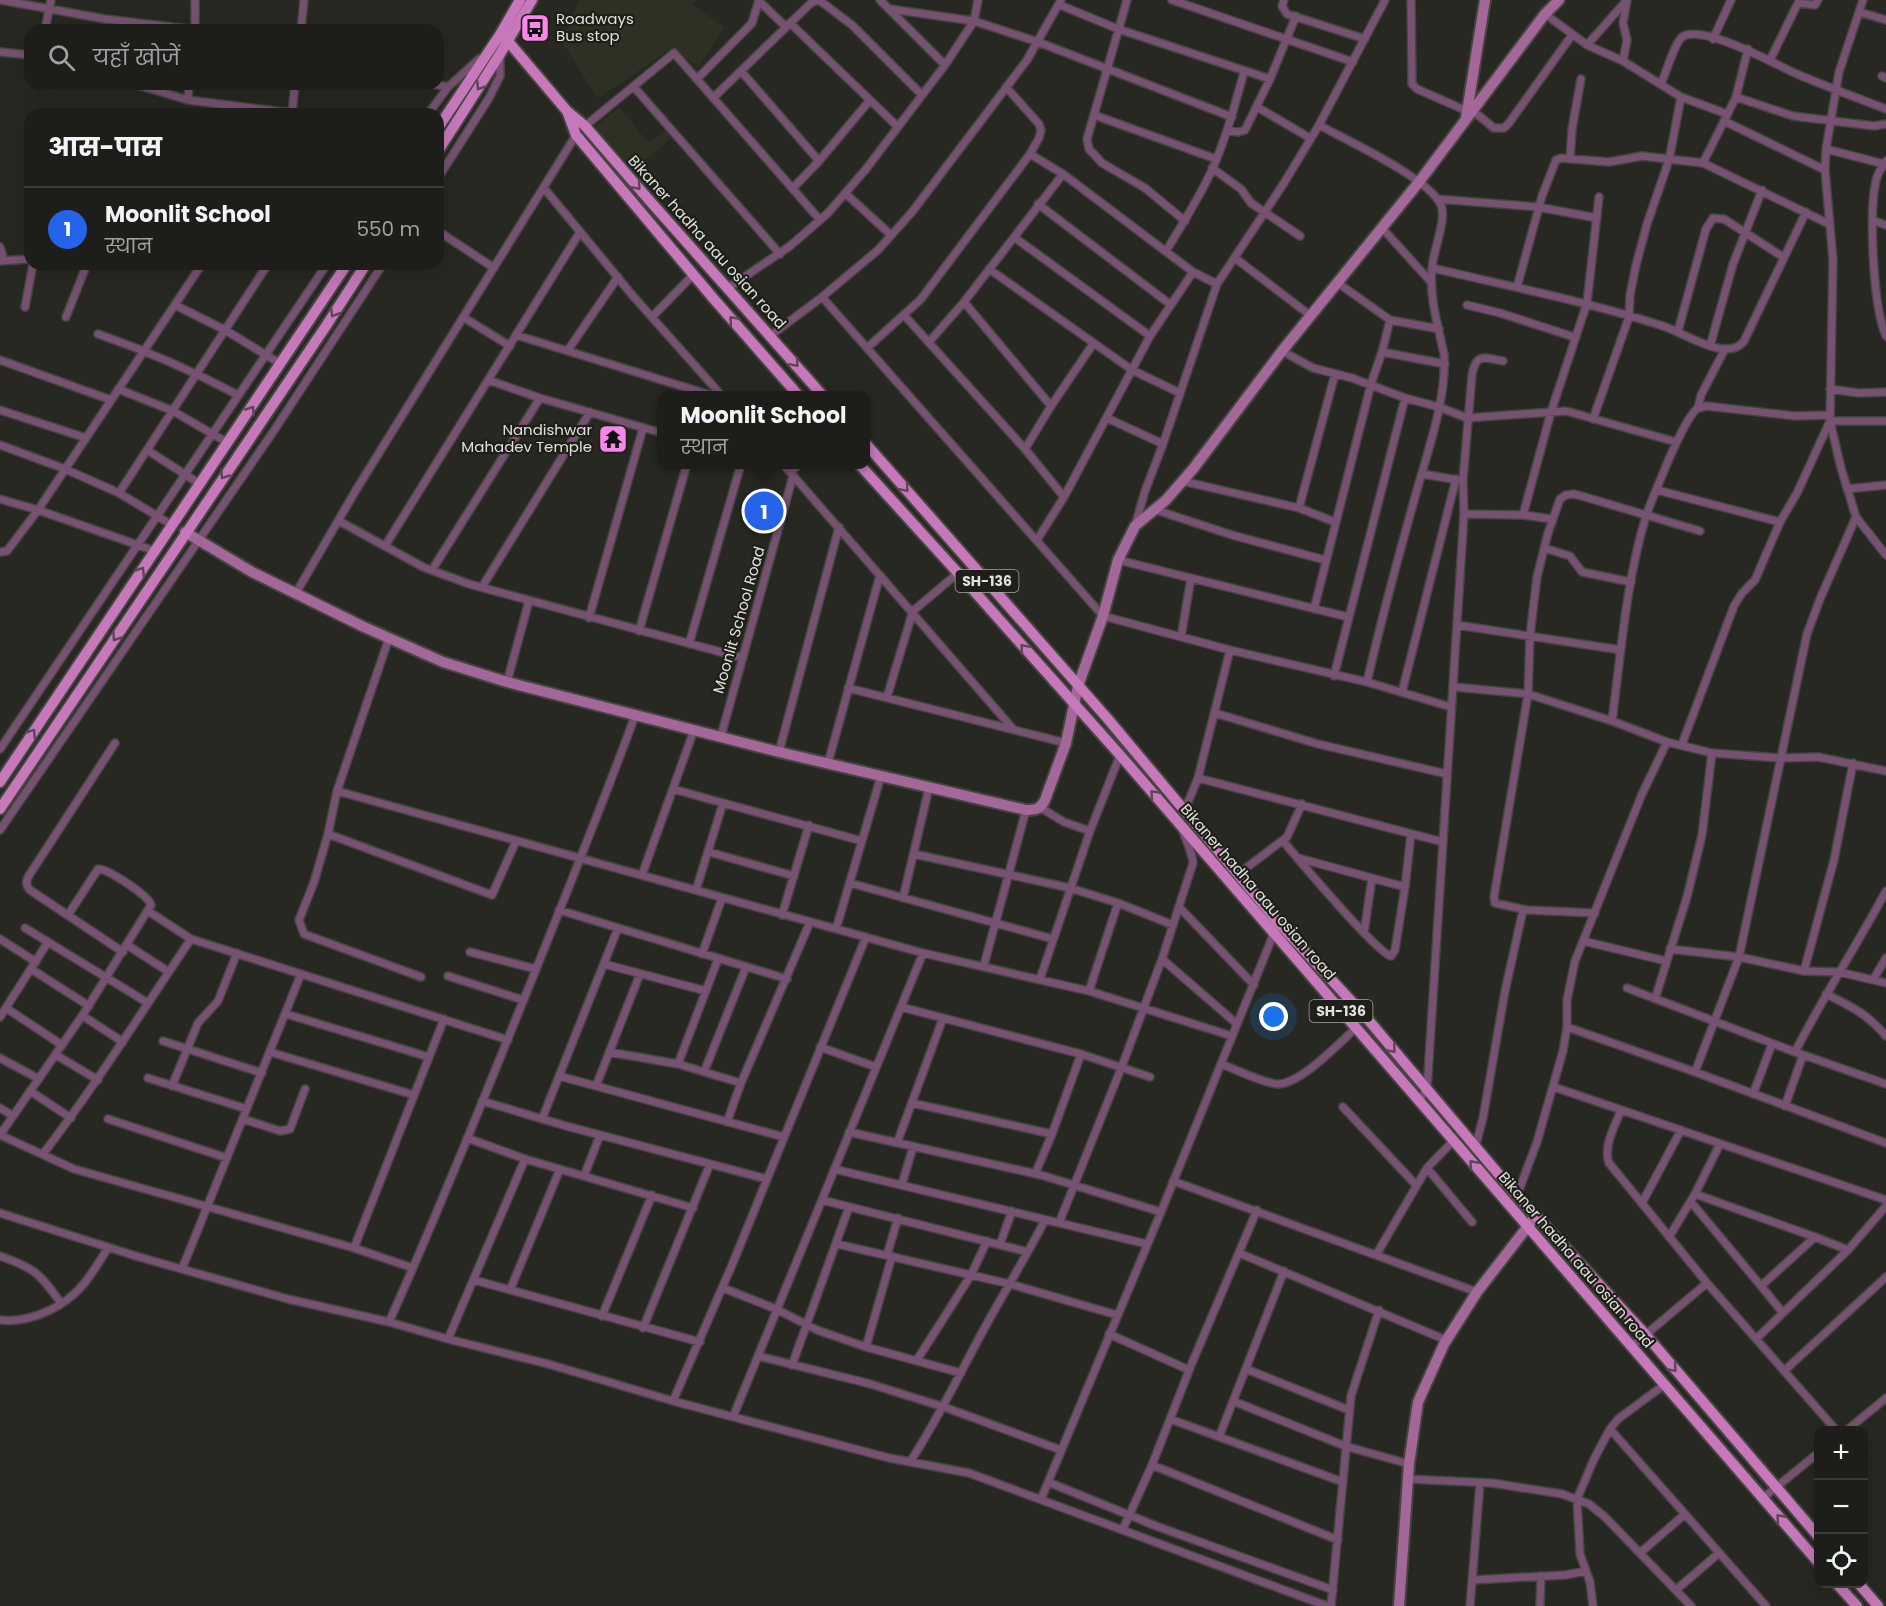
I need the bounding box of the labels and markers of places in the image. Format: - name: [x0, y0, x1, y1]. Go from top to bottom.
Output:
- place label: Roadways Bus stop: [556, 8, 634, 46]
- bus stop icon: Roadways Bus stop: [519, 12, 551, 44]
- place label: Nandishwar Mahadev Temple: [461, 419, 592, 457]
- temple icon: Nandishwar Mahadev Temple: [597, 423, 629, 455]
- pin: 1: [744, 488, 783, 534]

